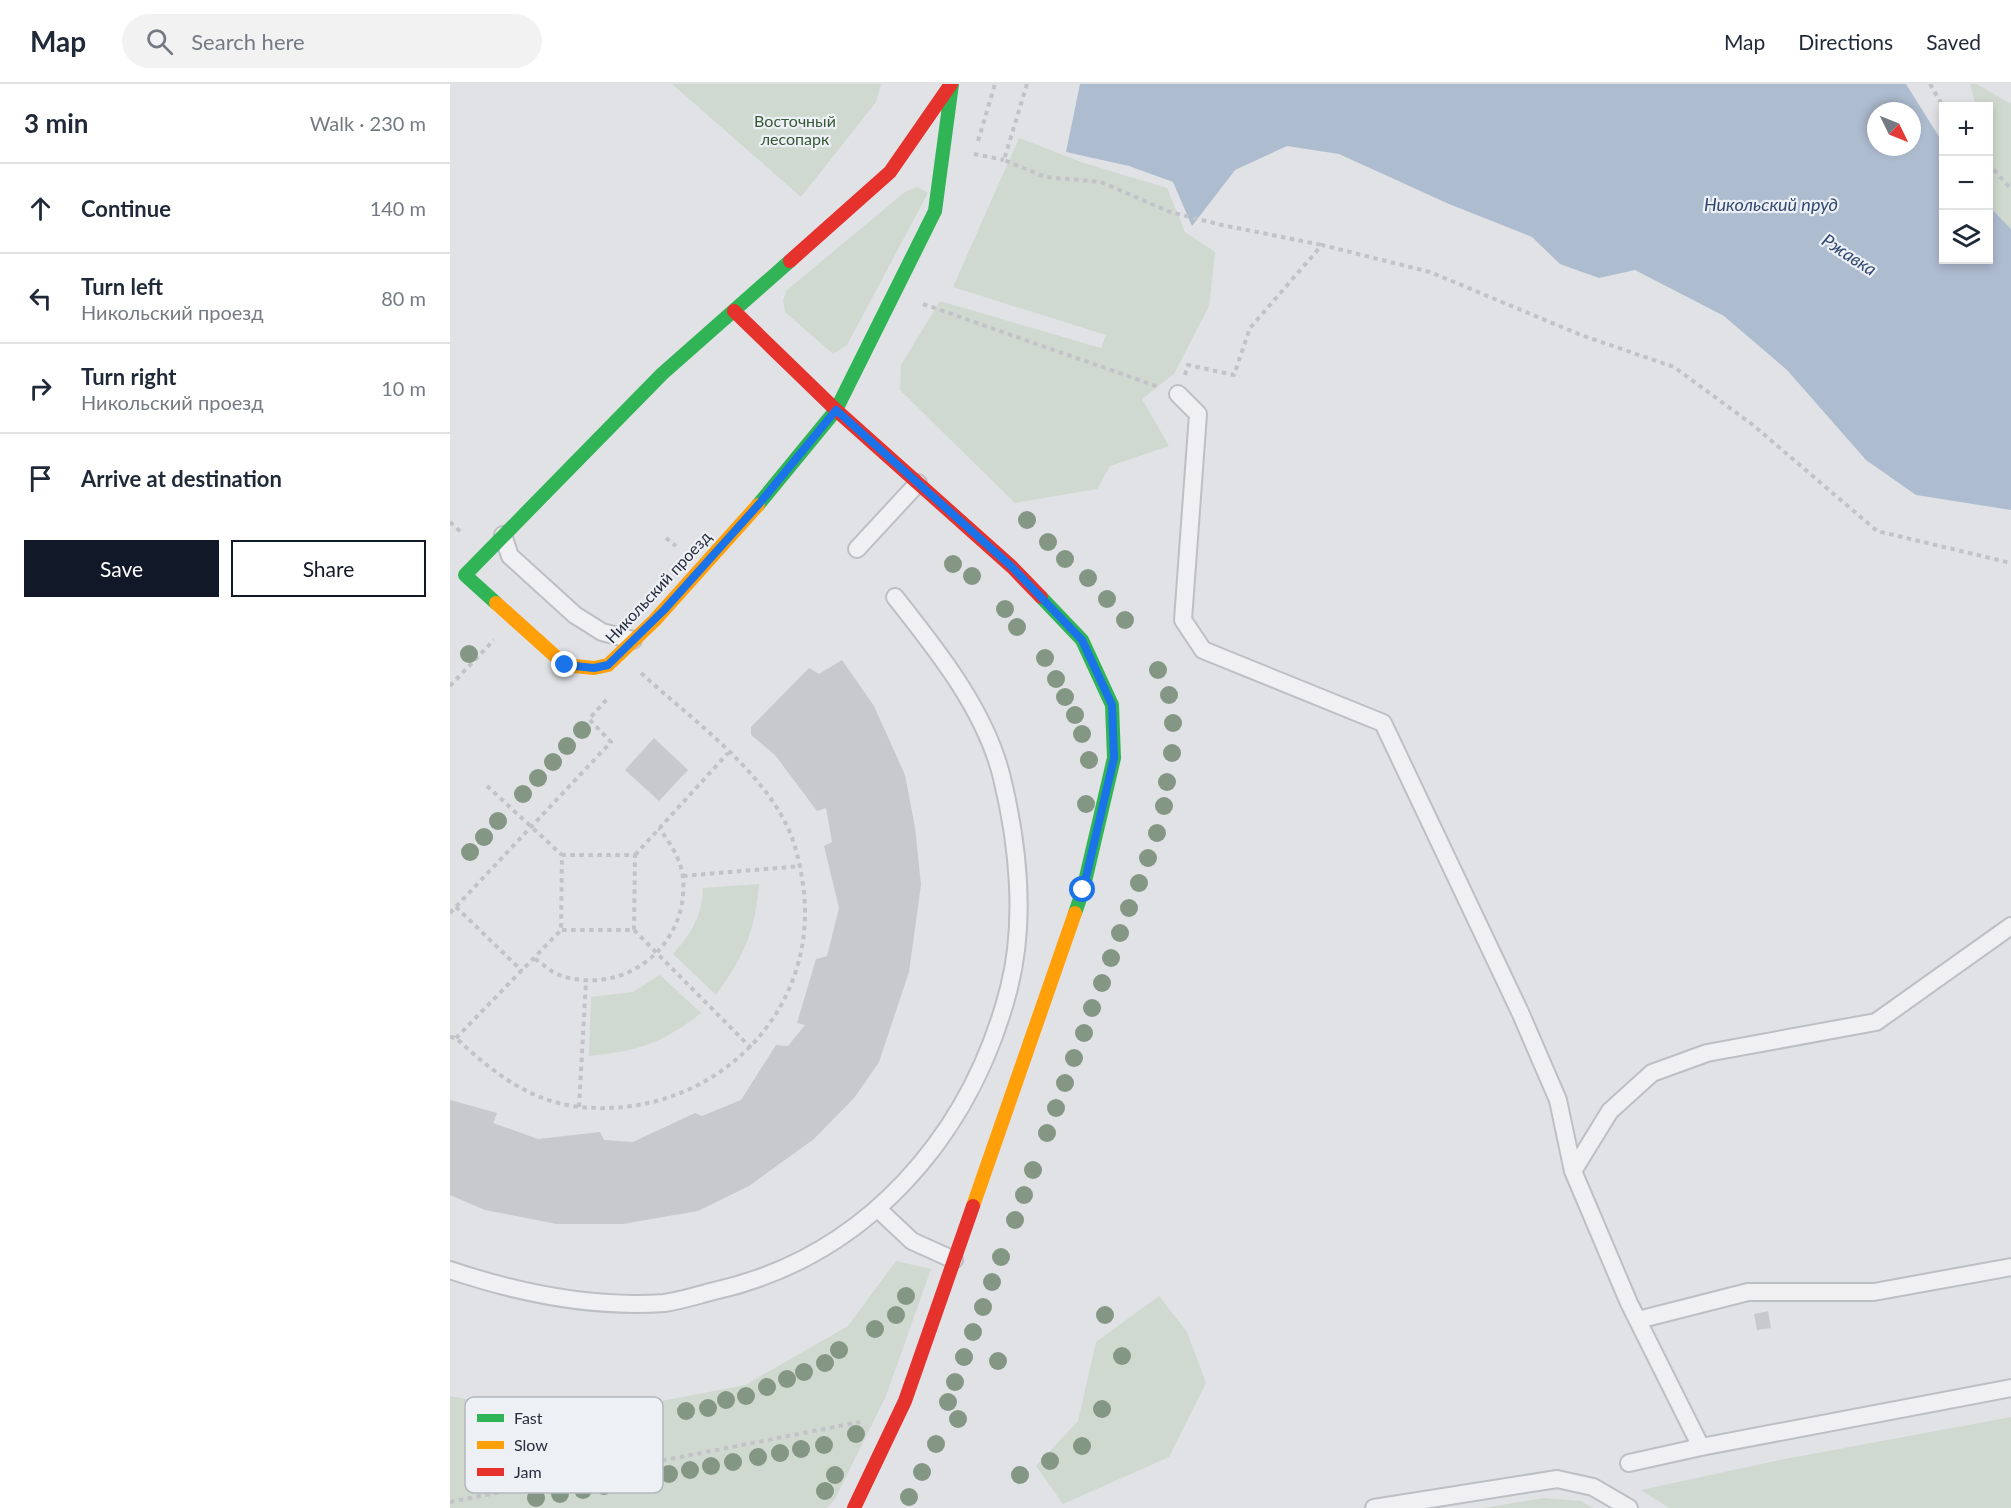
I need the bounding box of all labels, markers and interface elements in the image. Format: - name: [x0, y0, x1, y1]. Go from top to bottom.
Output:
- search box: [122, 14, 542, 68]
- text: Map: [30, 24, 86, 58]
- icon: search: [143, 25, 176, 58]
- text: Search here: [191, 28, 305, 55]
- text: Map: [1724, 29, 1765, 54]
- text: Directions: [1798, 29, 1893, 54]
- text: Saved: [1926, 29, 1981, 54]
- north arrow: [1867, 102, 1921, 156]
- map controls: [1939, 102, 1993, 264]
- button: +: [1939, 102, 1993, 156]
- text: 3 min: [24, 107, 88, 139]
- text: Walk · 230 m: [310, 111, 426, 135]
- park label: Восточный лесопарк: [754, 111, 836, 148]
- button: −: [1939, 156, 1993, 210]
- icon: ahead: [24, 192, 57, 225]
- water label: Никольский пруд: [1704, 193, 1838, 215]
- text: Continue: [81, 195, 171, 222]
- text: 140 m: [370, 196, 426, 220]
- button: layers: [1939, 210, 1993, 264]
- water label: Ржавка: [1818, 228, 1881, 280]
- text: Turn left: [81, 273, 163, 300]
- icon: left: [24, 282, 57, 315]
- text: 80 m: [381, 286, 426, 310]
- text: Никольский проезд: [81, 300, 264, 324]
- text: Turn right: [81, 363, 176, 390]
- icon: right: [24, 372, 57, 405]
- text: 10 m: [381, 376, 426, 400]
- text: Никольский проезд: [81, 390, 264, 414]
- icon: arrive: [24, 462, 57, 495]
- text: Arrive at destination: [81, 465, 282, 492]
- street label: Никольский проезд: [601, 527, 714, 647]
- button: Save: [24, 540, 219, 597]
- button: Share: [231, 540, 426, 597]
- route end: [551, 651, 577, 677]
- route start: [1069, 876, 1095, 902]
- legend: [465, 1397, 663, 1493]
- text: Fast: [514, 1408, 543, 1427]
- text: Slow: [514, 1435, 548, 1454]
- text: Jam: [514, 1462, 542, 1481]

